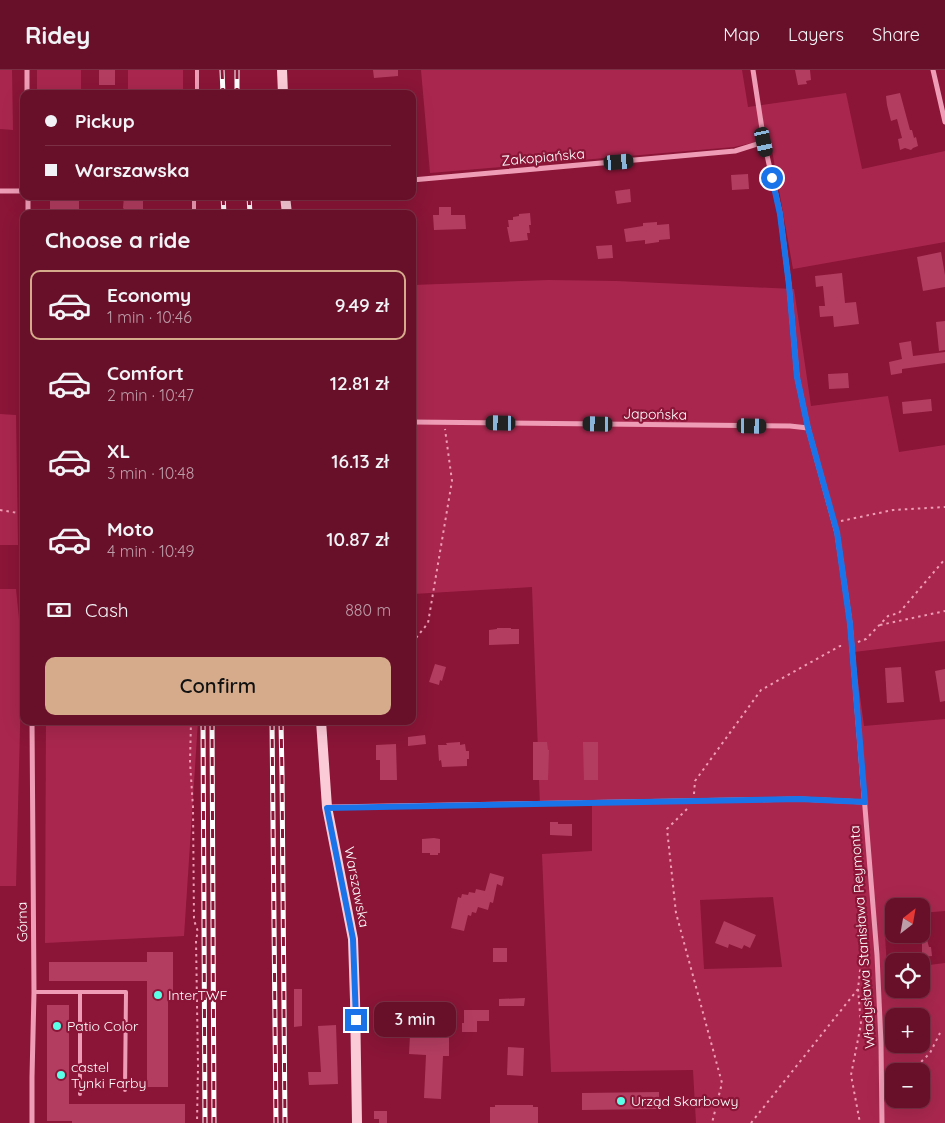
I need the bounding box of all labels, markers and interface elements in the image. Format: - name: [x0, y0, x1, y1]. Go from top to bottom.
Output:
- text: Ridey: [25, 20, 90, 50]
- text: Map: [723, 23, 760, 46]
- text: Layers: [788, 23, 844, 46]
- text: Share: [872, 23, 920, 46]
- text: Pickup: [75, 109, 135, 133]
- car: [753, 126, 774, 158]
- street label: Zakopiańska: [501, 144, 585, 170]
- car: [603, 153, 634, 171]
- text: Warszawska: [75, 158, 189, 182]
- route start: [761, 167, 783, 189]
- text: Choose a ride: [45, 226, 190, 254]
- icon: car: [47, 283, 92, 328]
- text: Economy: [107, 283, 191, 307]
- text: 9.49 zł: [335, 293, 389, 317]
- text: 1 min · 10:46: [107, 307, 192, 327]
- icon: car: [47, 361, 92, 406]
- text: Comfort: [107, 361, 184, 385]
- text: 12.81 zł: [330, 371, 389, 395]
- text: 2 min · 10:47: [107, 385, 194, 405]
- street label: Japońska: [623, 404, 687, 424]
- car: [485, 415, 516, 431]
- car: [582, 416, 613, 432]
- car: [736, 418, 767, 434]
- icon: car: [47, 439, 92, 484]
- text: XL: [107, 439, 130, 463]
- text: 16.13 zł: [331, 449, 389, 473]
- text: 3 min · 10:48: [107, 463, 194, 483]
- icon: car: [47, 517, 92, 562]
- text: Moto: [107, 517, 154, 541]
- text: 10.87 zł: [326, 527, 389, 551]
- text: 4 min · 10:49: [107, 541, 194, 561]
- icon: cash: [45, 596, 73, 624]
- text: Cash: [85, 598, 129, 622]
- text: 880 m: [345, 600, 391, 620]
- button: Confirm: [45, 657, 391, 715]
- street label: Władysława Stanisława Reymonta: [845, 825, 879, 1049]
- street label: Warszawska: [340, 845, 374, 929]
- north arrow: [885, 898, 930, 942]
- map controls: [885, 898, 930, 1108]
- street label: Górna: [13, 902, 31, 942]
- button: locate: [885, 953, 930, 998]
- place label: InterTWF: [168, 986, 228, 1004]
- marker: InterTWF: [152, 989, 164, 1001]
- callout: 3 min: [374, 1002, 456, 1038]
- button: +: [885, 1008, 930, 1053]
- route end: [345, 1009, 367, 1031]
- text: 3 min: [395, 1009, 435, 1029]
- place label: Patio Color: [67, 1017, 139, 1035]
- marker: Patio Color: [51, 1020, 63, 1032]
- place label: castel Tynki Farby: [71, 1058, 146, 1092]
- button: −: [885, 1063, 930, 1108]
- marker: castel Tynki Farby: [55, 1069, 67, 1081]
- place label: Urząd Skarbowy: [631, 1092, 738, 1110]
- marker: Urząd Skarbowy: [615, 1095, 627, 1107]

